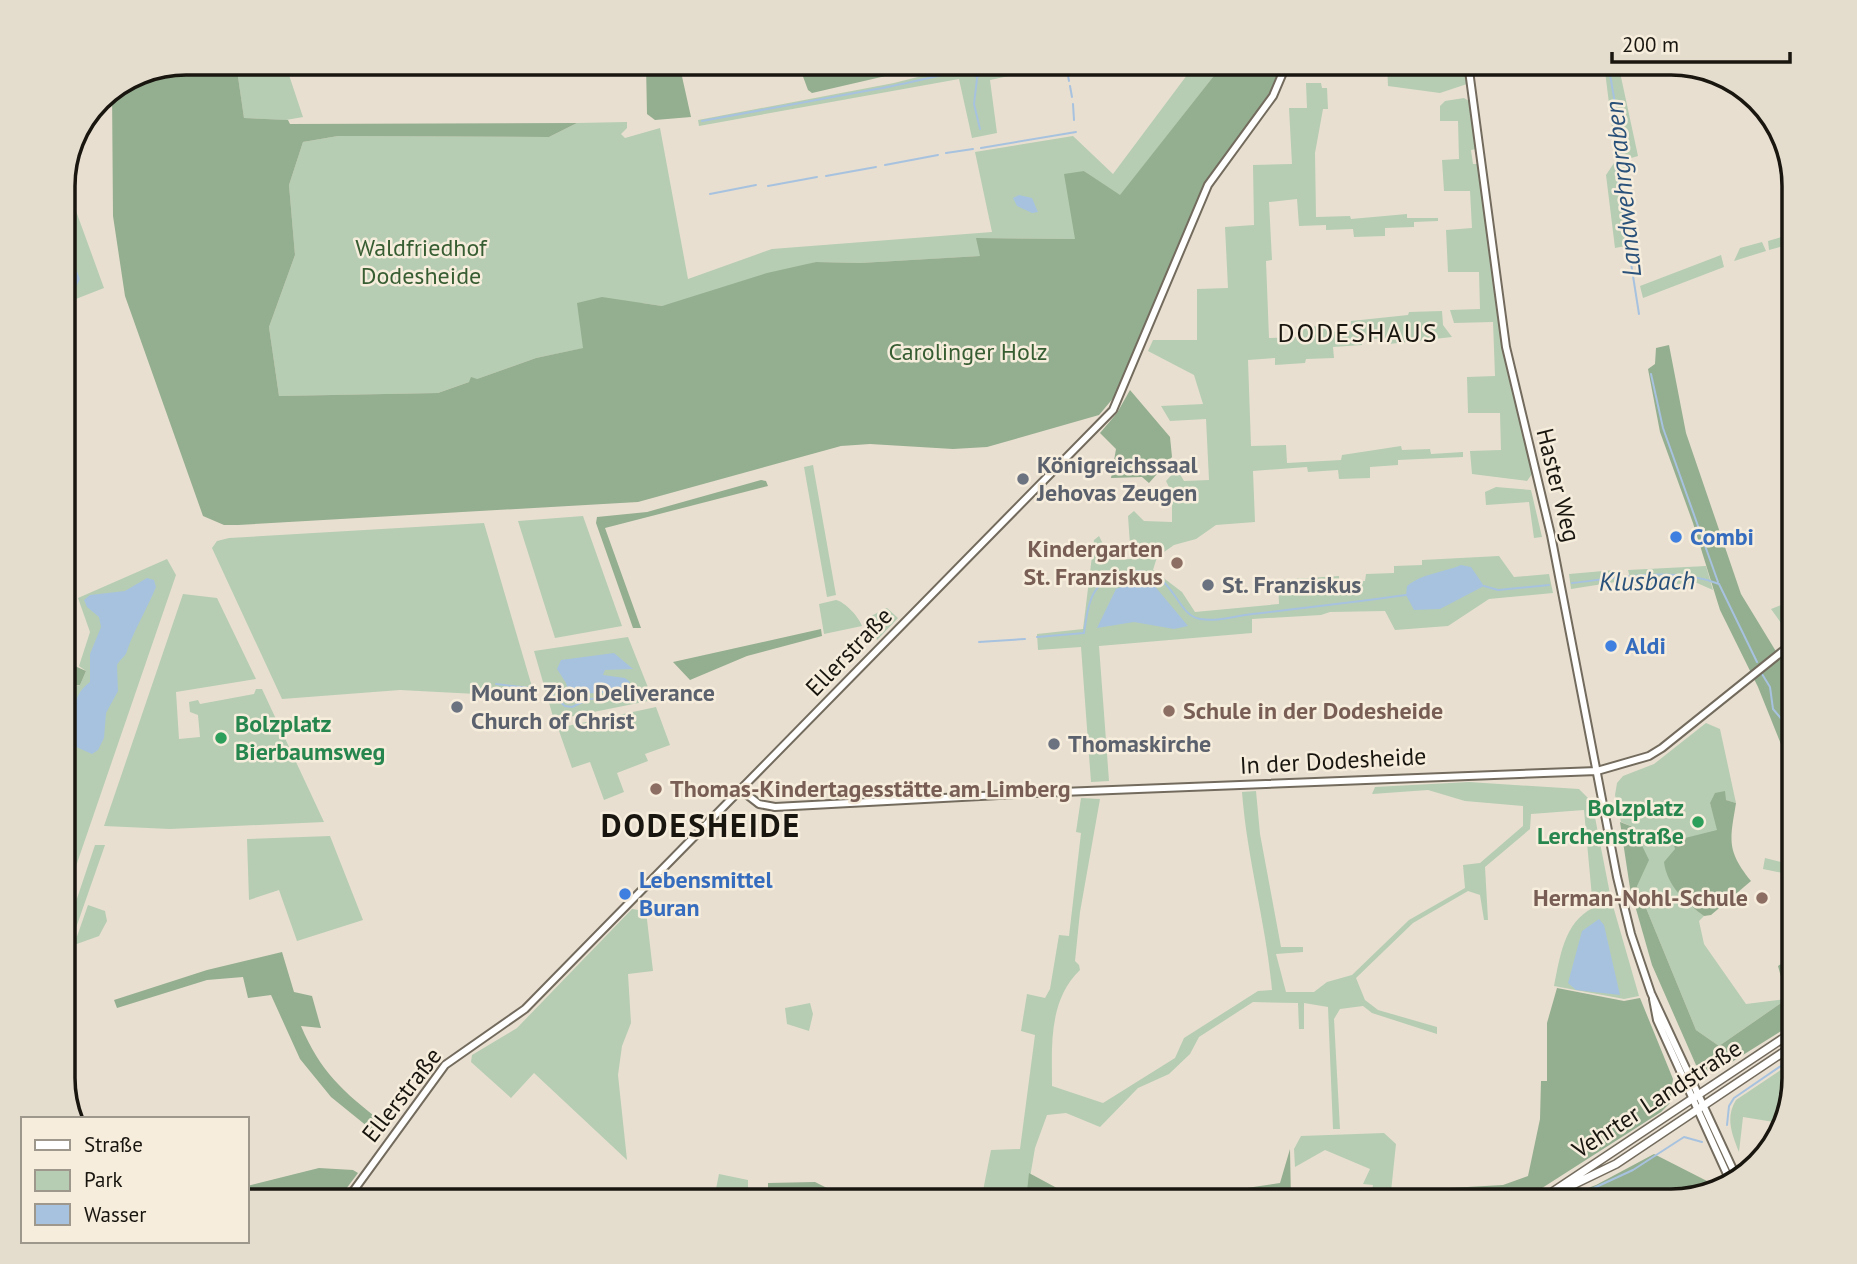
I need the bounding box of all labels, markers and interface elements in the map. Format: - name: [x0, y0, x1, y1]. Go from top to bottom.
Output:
- scale bar: [1612, 21, 1790, 65]
- text: 200 m: [1622, 31, 1679, 58]
- water label: Landwehrgraben: [1597, 99, 1648, 279]
- park label: Waldfriedhof Dodesheide: [355, 232, 488, 291]
- district label: DODESHAUS: [1278, 316, 1438, 349]
- park label: Carolinger Holz: [888, 336, 1048, 367]
- street label: Haster Weg: [1529, 425, 1588, 545]
- place label: Königreichssaal Jehovas Zeugen: [1036, 449, 1199, 508]
- marker: Königreichssaal Jehovas Zeugen: [1015, 471, 1031, 487]
- place label: Combi: [1690, 521, 1754, 552]
- marker: Combi: [1668, 529, 1684, 545]
- place label: Kindergarten St. Franziskus: [1024, 533, 1163, 592]
- marker: Kindergarten St. Franziskus: [1169, 555, 1185, 571]
- water label: Klusbach: [1598, 563, 1696, 598]
- place label: St. Franziskus: [1222, 569, 1361, 600]
- marker: St. Franziskus: [1200, 577, 1216, 593]
- street label: Ellerstraße: [799, 601, 899, 703]
- place label: Aldi: [1625, 630, 1666, 661]
- marker: Aldi: [1603, 638, 1619, 654]
- place label: Mount Zion Deliverance Church of Christ: [471, 677, 715, 736]
- place label: Schule in der Dodesheide: [1183, 695, 1443, 726]
- marker: Mount Zion Deliverance Church of Christ: [449, 699, 465, 715]
- marker: Schule in der Dodesheide: [1161, 703, 1177, 719]
- place label: Bolzplatz Bierbaumsweg: [235, 708, 385, 767]
- place label: Thomaskirche: [1068, 728, 1211, 759]
- marker: Bolzplatz Bierbaumsweg: [213, 730, 229, 746]
- marker: Thomaskirche: [1046, 736, 1062, 752]
- street label: In der Dodesheide: [1239, 740, 1427, 781]
- place label: Thomas-Kindertagesstätte am Limberg: [670, 773, 1071, 804]
- marker: Thomas-Kindertagesstätte am Limberg: [648, 781, 664, 797]
- place label: Bolzplatz Lerchenstraße: [1537, 792, 1684, 851]
- district label: DODESHEIDE: [601, 804, 801, 846]
- marker: Bolzplatz Lerchenstraße: [1690, 814, 1706, 830]
- place label: Lebensmittel Buran: [639, 864, 773, 923]
- place label: Herman-Nohl-Schule: [1533, 882, 1748, 913]
- marker: Lebensmittel Buran: [617, 886, 633, 902]
- marker: Herman-Nohl-Schule: [1754, 890, 1770, 906]
- street label: Vehrter Landstraße: [1565, 1032, 1747, 1165]
- street label: Ellerstraße: [355, 1041, 448, 1148]
- legend: [21, 1117, 248, 1243]
- text: Straße: [84, 1131, 143, 1158]
- text: Park: [84, 1166, 123, 1193]
- text: Wasser: [84, 1201, 146, 1228]

